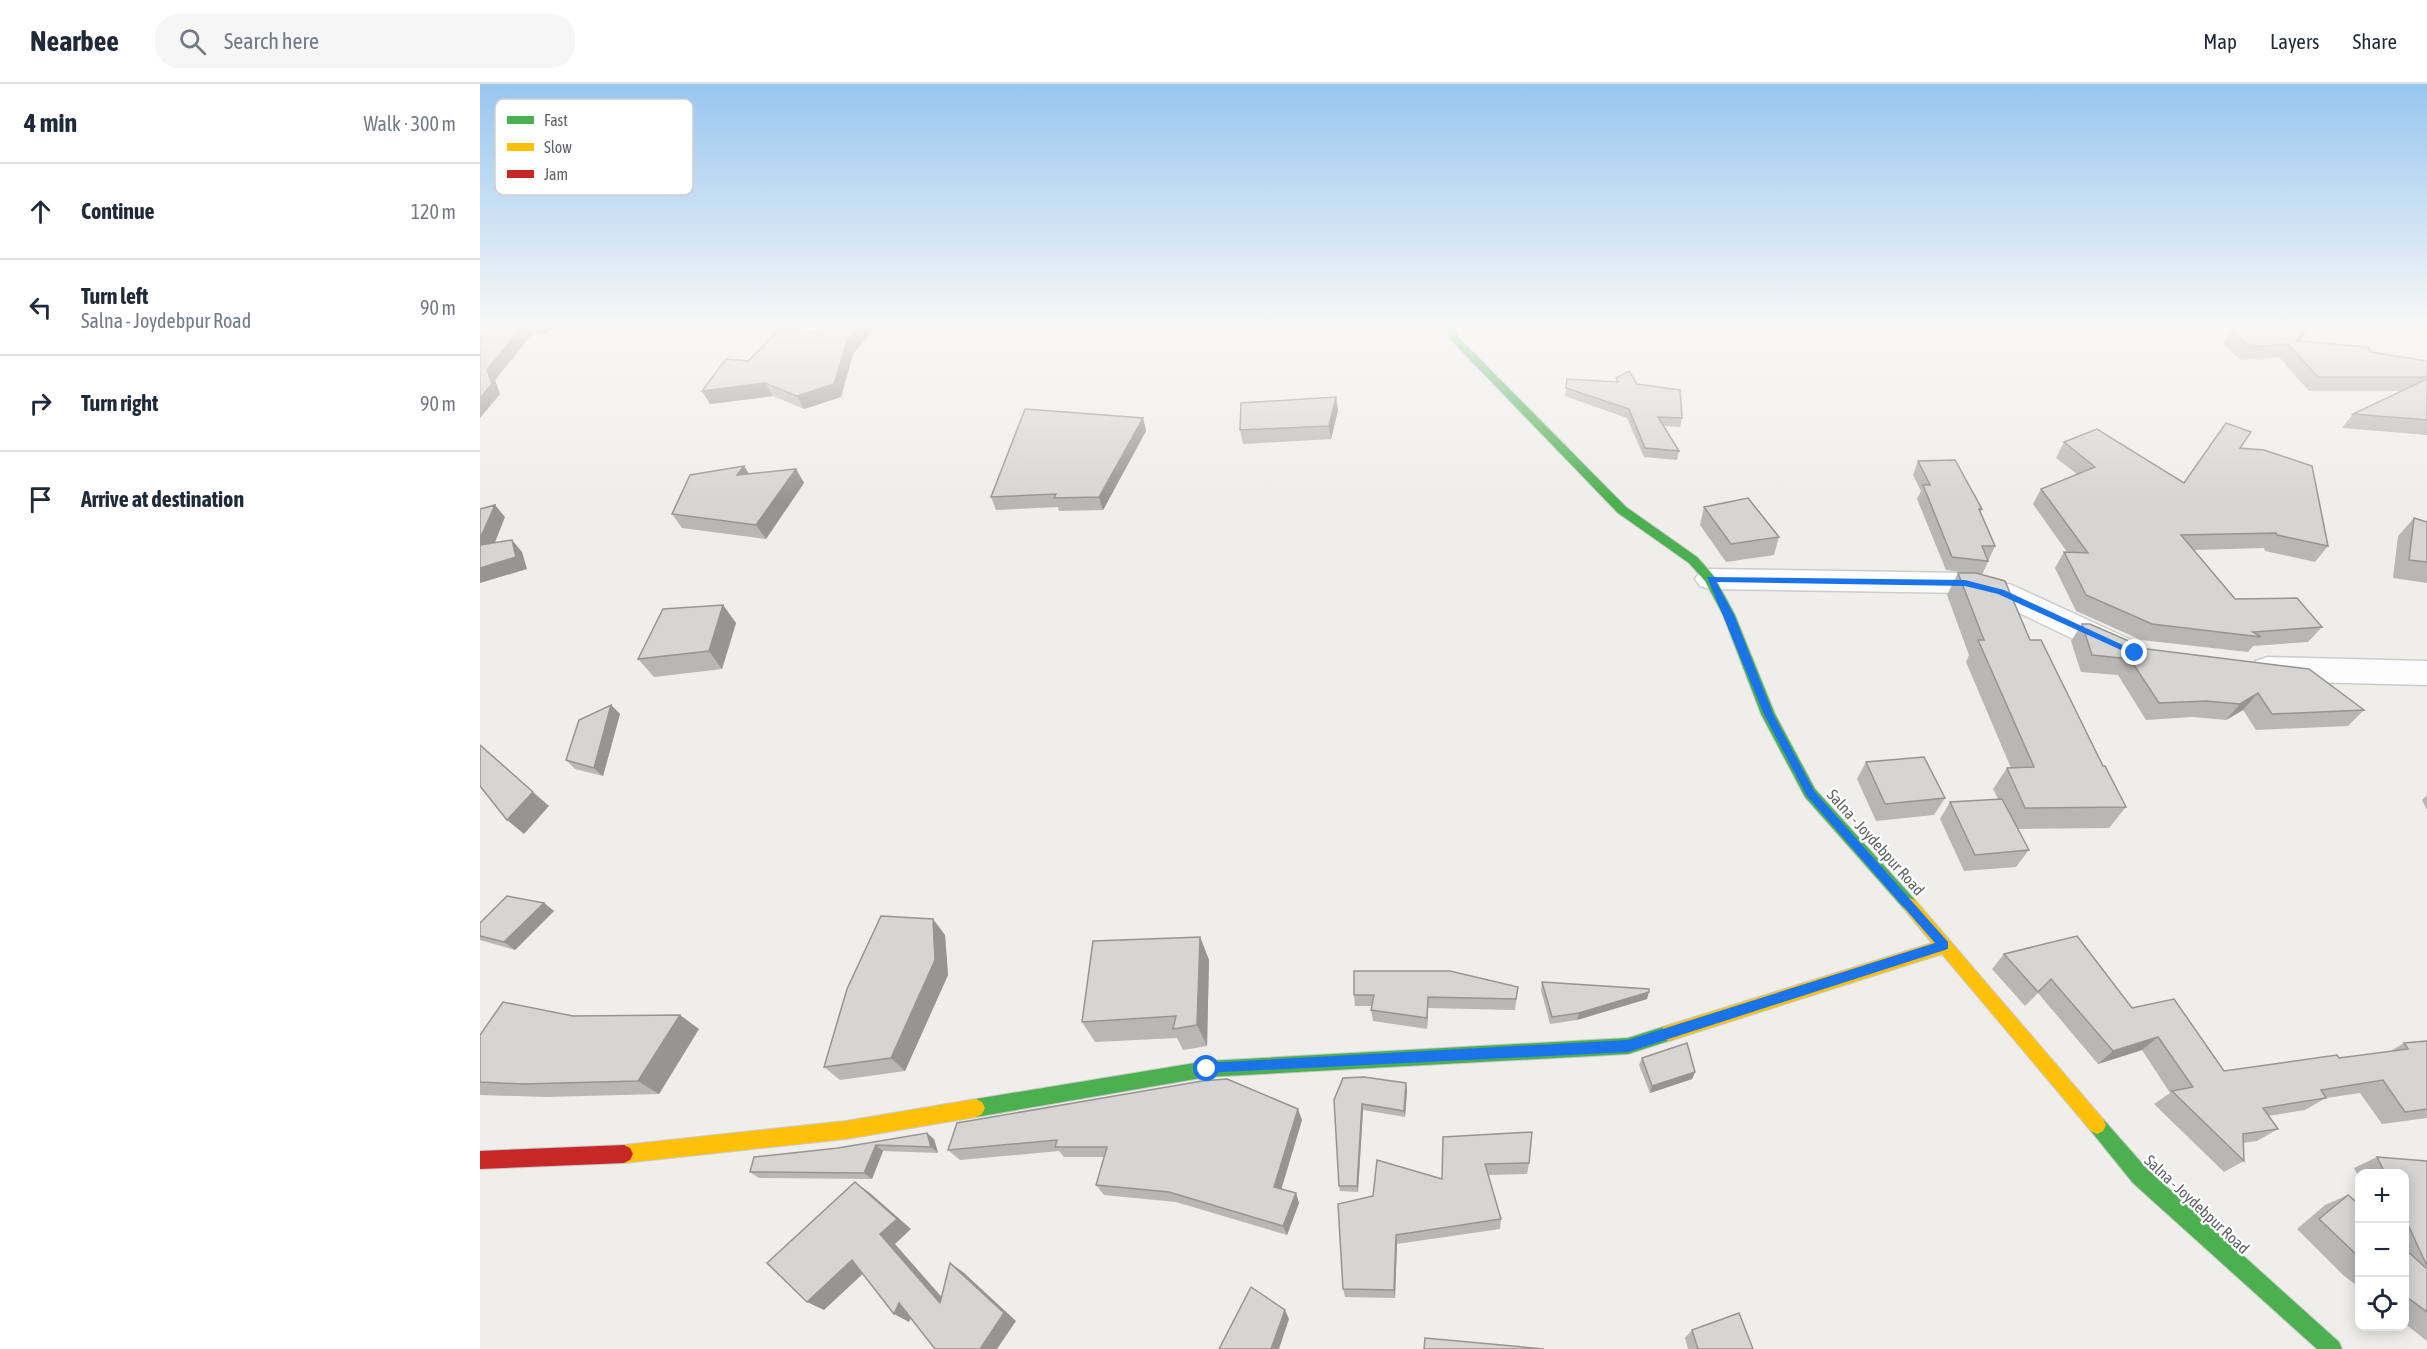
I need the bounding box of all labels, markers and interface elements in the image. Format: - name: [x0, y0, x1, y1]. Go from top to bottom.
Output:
- search box: [155, 14, 575, 68]
- text: Nearbee: [30, 25, 119, 57]
- icon: search: [176, 25, 209, 58]
- text: Search here: [224, 28, 319, 54]
- text: Map: [2203, 29, 2237, 53]
- text: Layers: [2270, 29, 2320, 53]
- text: Share: [2353, 29, 2397, 53]
- legend: [495, 99, 693, 195]
- text: 4 min: [24, 108, 77, 138]
- text: Fast: [544, 111, 568, 129]
- text: Walk · 300 m: [364, 112, 456, 135]
- text: Slow: [544, 138, 572, 156]
- text: Jam: [544, 165, 568, 183]
- icon: ahead: [24, 195, 57, 228]
- text: Continue: [81, 198, 155, 224]
- text: 120 m: [411, 200, 456, 223]
- text: Turn left: [81, 283, 148, 309]
- icon: left: [24, 291, 57, 324]
- text: 90 m: [420, 296, 456, 319]
- text: Salna - Joydebpur Road: [81, 309, 251, 332]
- icon: right: [24, 387, 57, 420]
- text: Turn right: [81, 390, 158, 416]
- text: 90 m: [420, 392, 456, 415]
- icon: arrive: [24, 483, 57, 516]
- text: Arrive at destination: [81, 486, 244, 512]
- route end: [2121, 639, 2147, 665]
- street label: Salna - Joydebpur Road: [1823, 785, 1928, 899]
- route start: [1193, 1055, 1219, 1081]
- street label: Salna - Joydebpur Road: [2140, 1151, 2253, 1258]
- map controls: [2355, 1169, 2409, 1331]
- button: +: [2355, 1169, 2409, 1223]
- button: −: [2355, 1223, 2409, 1277]
- button: locate: [2355, 1277, 2409, 1331]

